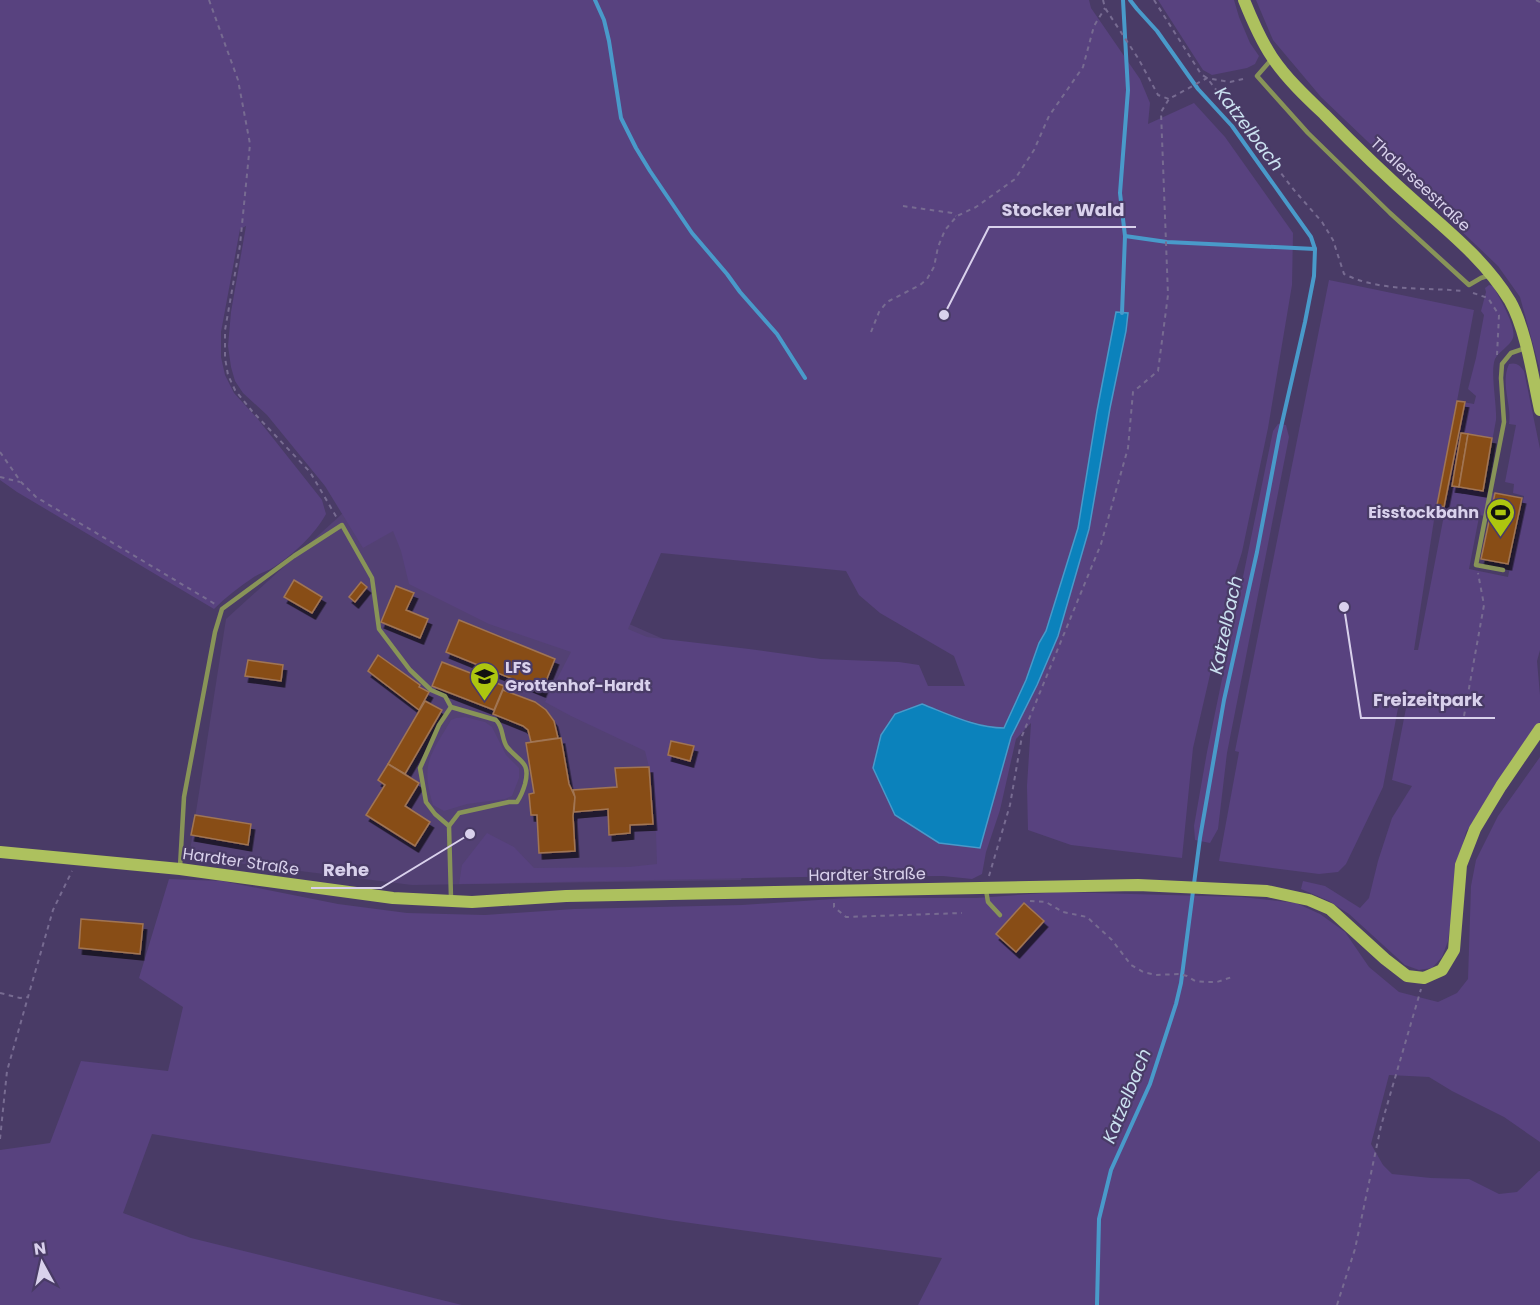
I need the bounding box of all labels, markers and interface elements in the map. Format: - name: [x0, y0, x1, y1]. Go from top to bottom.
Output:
- water label: Katzelbach: [1209, 81, 1289, 176]
- street label: Thalerseestraße: [1365, 132, 1476, 237]
- callout: Stocker Wald: [989, 191, 1136, 227]
- text: Stocker Wald: [1001, 197, 1125, 222]
- sports icon: Eisstockbahn: [1484, 496, 1516, 538]
- place label: Eisstockbahn: [1368, 501, 1479, 524]
- water label: Katzelbach: [1203, 573, 1248, 676]
- place label: LFS Grottenhof-Hardt: [505, 656, 651, 697]
- school or university icon: LFS Grottenhof-Hardt: [468, 660, 500, 702]
- callout: Freizeitpark: [1361, 682, 1495, 718]
- text: Freizeitpark: [1373, 687, 1484, 712]
- street label: Hardter Straße: [181, 842, 301, 881]
- callout: Rehe: [311, 852, 381, 888]
- text: Rehe: [323, 857, 369, 882]
- street label: Hardter Straße: [808, 862, 926, 887]
- water label: Katzelbach: [1096, 1045, 1157, 1147]
- north arrow: [12, 1233, 72, 1293]
- text: N: [32, 1236, 48, 1261]

